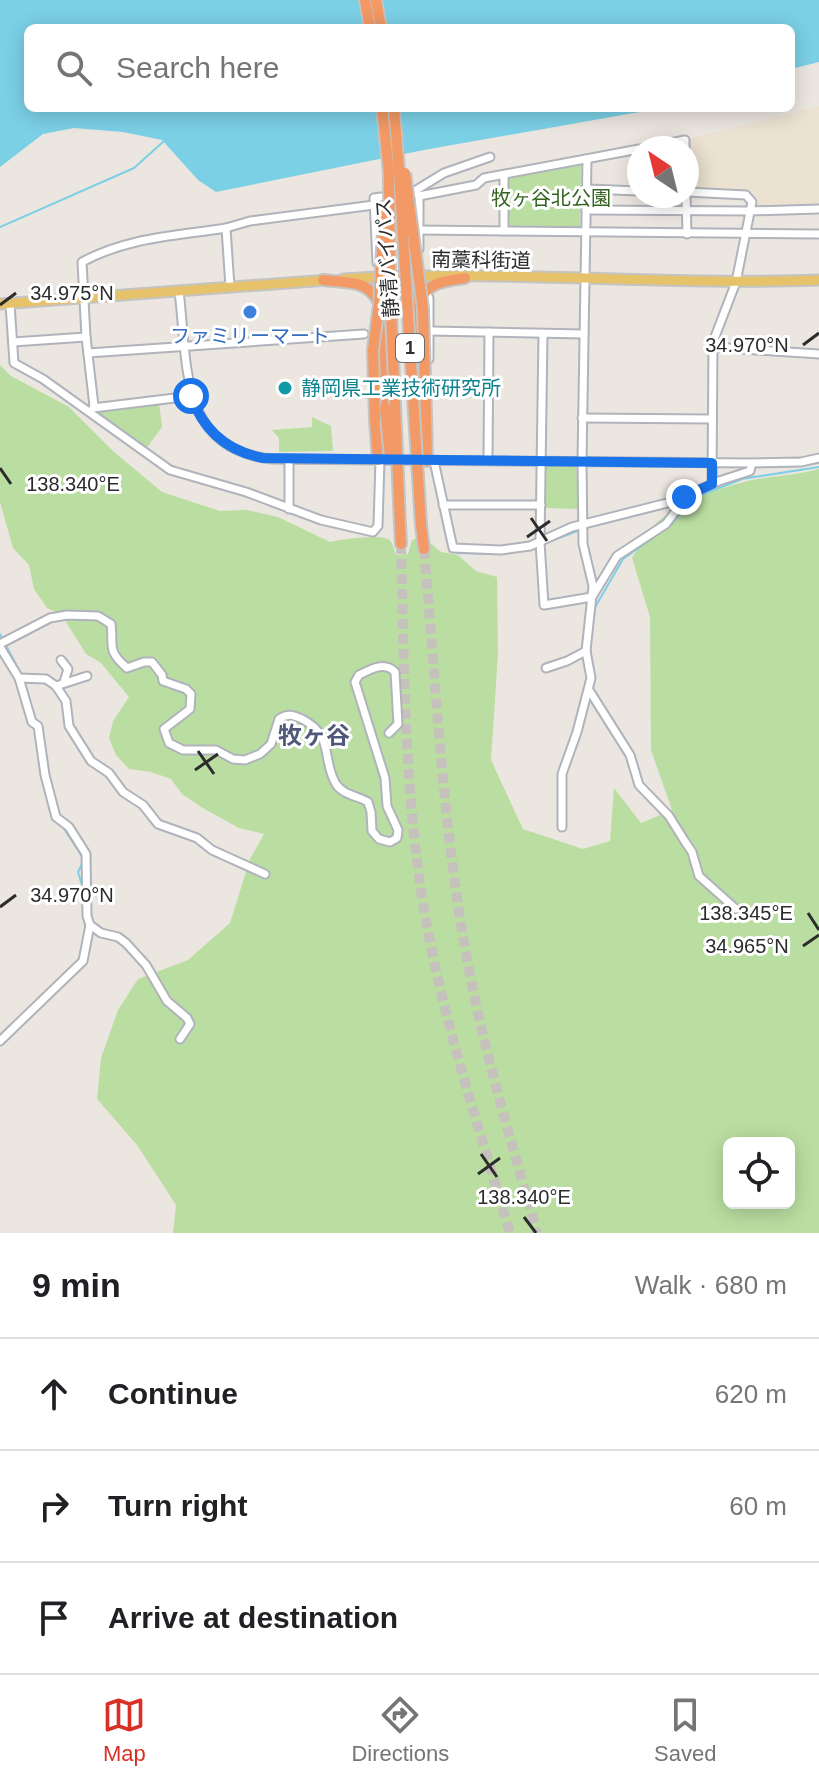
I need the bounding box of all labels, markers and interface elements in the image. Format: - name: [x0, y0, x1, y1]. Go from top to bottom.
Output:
- search box: [24, 24, 795, 112]
- icon: search: [52, 46, 96, 90]
- text: Search here: [116, 51, 279, 84]
- north arrow: [627, 136, 699, 208]
- park label: 牧ヶ谷北公園: [491, 187, 611, 209]
- street label: 静清バイパス: [372, 198, 402, 318]
- street label: 南藁科街道: [431, 248, 531, 272]
- text: 34.975°N: [30, 282, 114, 304]
- marker: ファミリーマート: [241, 303, 259, 321]
- place label: ファミリーマート: [170, 325, 330, 347]
- road number: 1: [396, 334, 424, 362]
- text: 34.970°N: [705, 334, 789, 356]
- place label: 静岡県工業技術研究所: [301, 377, 501, 399]
- route start: [173, 378, 209, 414]
- marker: 静岡県工業技術研究所: [276, 379, 294, 397]
- text: 138.340°E: [26, 473, 120, 495]
- route end: [666, 479, 702, 515]
- district label: 牧ヶ谷: [278, 722, 350, 749]
- text: 34.970°N: [30, 884, 114, 906]
- text: 138.345°E: [699, 902, 793, 924]
- text: 34.965°N: [705, 935, 789, 957]
- map controls: [723, 1137, 795, 1209]
- button: locate: [723, 1137, 795, 1209]
- text: 138.340°E: [477, 1186, 571, 1208]
- text: 9 min: [32, 1266, 121, 1304]
- text: Walk · 680 m: [635, 1270, 787, 1300]
- icon: ahead: [32, 1372, 76, 1416]
- text: Continue: [108, 1377, 238, 1410]
- text: 620 m: [715, 1379, 787, 1409]
- icon: right: [32, 1484, 76, 1528]
- text: Turn right: [108, 1489, 247, 1522]
- text: 60 m: [729, 1491, 787, 1521]
- icon: arrive: [32, 1596, 76, 1640]
- text: Arrive at destination: [108, 1601, 398, 1634]
- tab: Map: [102, 1693, 146, 1767]
- tab: Directions: [351, 1693, 449, 1767]
- tab: Saved: [654, 1693, 717, 1767]

